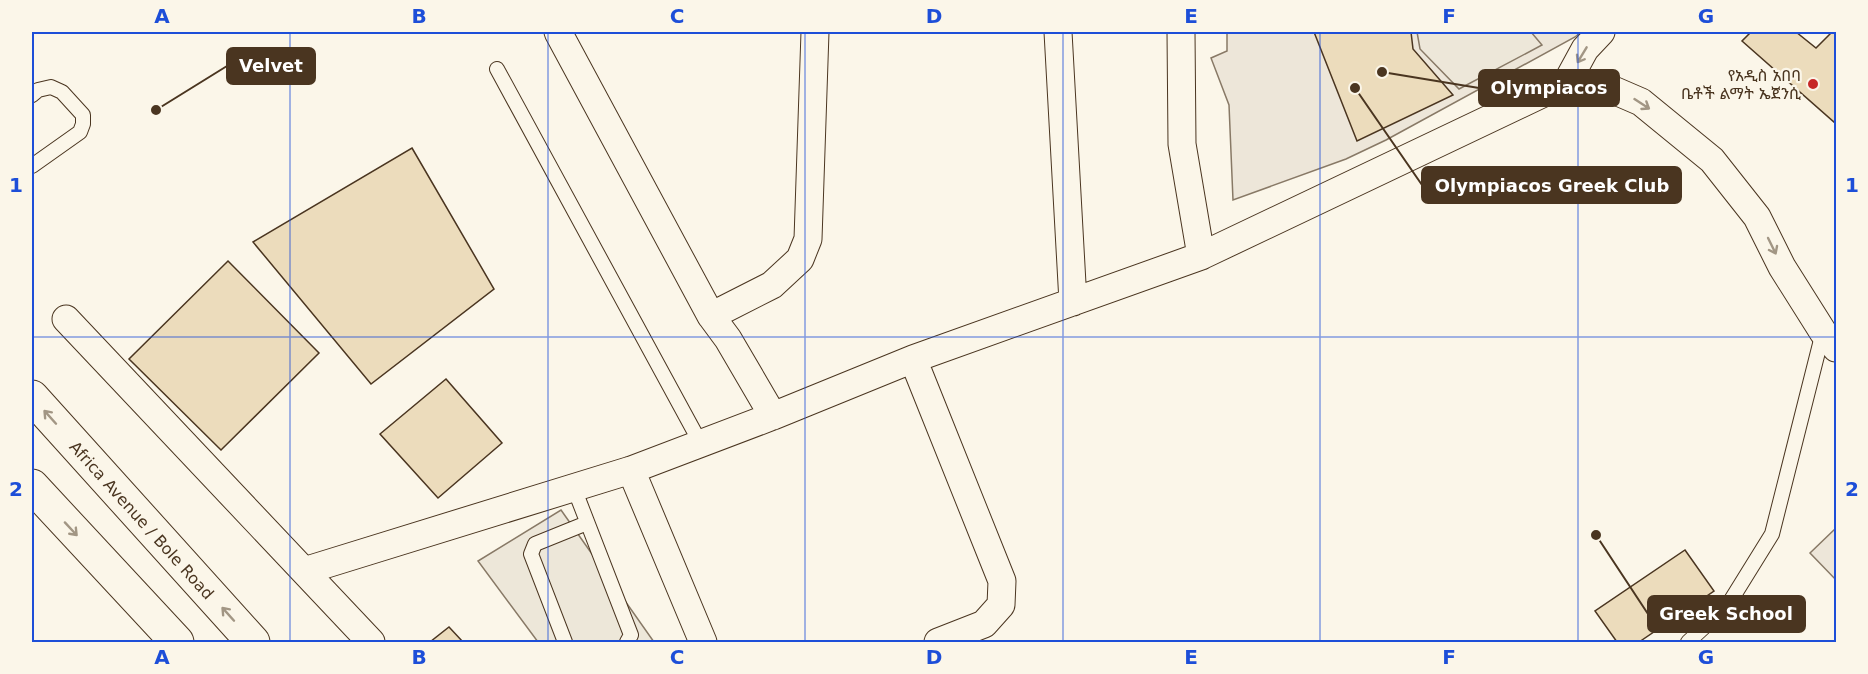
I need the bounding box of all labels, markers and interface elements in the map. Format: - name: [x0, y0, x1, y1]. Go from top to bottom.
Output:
- text: A: [154, 4, 170, 28]
- text: B: [411, 4, 427, 28]
- text: C: [670, 4, 684, 28]
- text: D: [926, 4, 942, 28]
- text: E: [1184, 4, 1198, 28]
- text: F: [1442, 4, 1456, 28]
- text: G: [1698, 4, 1714, 28]
- one-way arrow: [1576, 46, 1588, 63]
- callout: Velvet: [227, 48, 315, 84]
- text: Velvet: [239, 55, 303, 76]
- place label: የአዲስ አበባ ቤቶች ልማት ኤጀንሲ: [1681, 66, 1801, 103]
- callout: Olympiacos: [1479, 70, 1619, 106]
- text: Olympiacos: [1491, 77, 1607, 98]
- marker: የአዲስ አበባ ቤቶች ልማት ኤጀንሲ: [1806, 77, 1820, 91]
- one-way arrow: [1633, 99, 1650, 111]
- callout: Olympiacos Greek Club: [1422, 167, 1681, 203]
- text: 1: [9, 173, 23, 197]
- text: 1: [1845, 173, 1859, 197]
- text: Olympiacos Greek Club: [1435, 175, 1669, 196]
- one-way arrow: [1766, 237, 1778, 255]
- one-way arrow: [43, 410, 57, 425]
- street label: Africa Avenue / Bole Road: [66, 437, 218, 603]
- text: 2: [9, 477, 23, 501]
- text: 2: [1845, 477, 1859, 501]
- one-way arrow: [64, 521, 78, 536]
- callout: Greek School: [1648, 596, 1805, 632]
- text: Greek School: [1659, 603, 1793, 624]
- one-way arrow: [221, 607, 235, 622]
- text: A: [154, 645, 170, 669]
- text: B: [411, 645, 427, 669]
- text: C: [670, 645, 684, 669]
- text: D: [926, 645, 942, 669]
- text: E: [1184, 645, 1198, 669]
- text: F: [1442, 645, 1456, 669]
- text: G: [1698, 645, 1714, 669]

